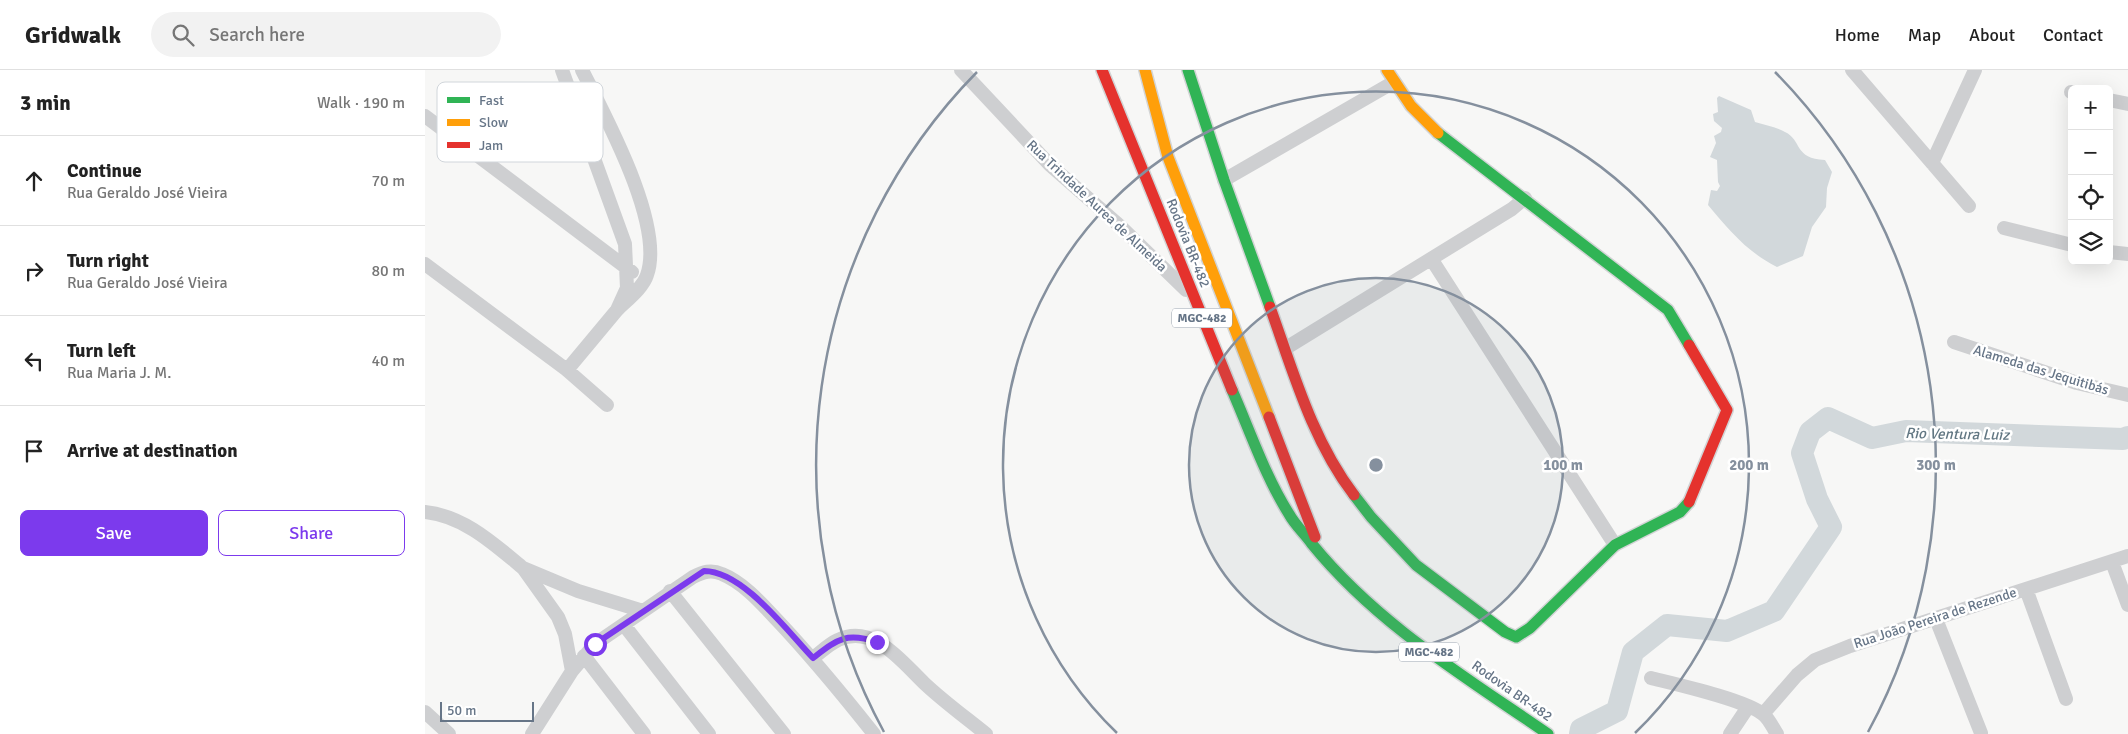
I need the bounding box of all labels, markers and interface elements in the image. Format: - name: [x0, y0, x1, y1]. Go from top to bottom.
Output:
- search box: [151, 12, 501, 57]
- text: Gridwalk: [25, 20, 121, 50]
- icon: search: [169, 21, 197, 49]
- text: Search here: [209, 23, 305, 47]
- text: Home: [1835, 24, 1880, 46]
- text: Map: [1908, 24, 1941, 46]
- text: About: [1969, 24, 2015, 46]
- text: Contact: [2043, 24, 2103, 46]
- legend: [437, 82, 603, 162]
- map controls: [2068, 85, 2113, 265]
- button: +: [2068, 85, 2113, 130]
- text: 3 min: [20, 90, 71, 116]
- text: Fast: [479, 92, 504, 109]
- text: Walk · 190 m: [317, 93, 405, 113]
- text: Slow: [479, 114, 508, 131]
- button: −: [2068, 130, 2113, 175]
- street label: Rua Trindade Aurea de Almeida: [1023, 136, 1171, 276]
- text: Jam: [479, 137, 503, 154]
- text: Continue: [67, 159, 142, 183]
- icon: ahead: [20, 167, 48, 195]
- text: 70 m: [371, 171, 405, 191]
- button: locate: [2068, 175, 2113, 220]
- text: Rua Geraldo José Vieira: [67, 183, 228, 203]
- street label: Rodovia BR-482: [1162, 196, 1214, 290]
- button: layers: [2068, 220, 2113, 265]
- text: Turn right: [67, 249, 149, 273]
- icon: right: [20, 257, 48, 285]
- text: 80 m: [371, 261, 405, 281]
- text: Rua Geraldo José Vieira: [67, 273, 228, 293]
- road number: MGC-482: [1172, 308, 1232, 328]
- text: Turn left: [67, 339, 136, 363]
- street label: Alameda das Jequitibás: [1971, 341, 2111, 399]
- icon: left: [20, 347, 48, 375]
- text: 40 m: [371, 351, 405, 371]
- text: Rua Maria J. M.: [67, 363, 171, 383]
- water label: Rio Ventura Luiz: [1905, 424, 2010, 444]
- icon: arrive: [20, 437, 48, 465]
- text: Arrive at destination: [67, 439, 238, 463]
- centre of rings: [1367, 456, 1385, 474]
- text: 100 m: [1543, 456, 1583, 474]
- text: 200 m: [1729, 456, 1769, 474]
- text: 300 m: [1916, 456, 1956, 474]
- button: Save: [20, 510, 208, 556]
- button: Share: [218, 510, 405, 556]
- street label: Rua João Pereira de Rezende: [1851, 584, 2019, 652]
- route end: [866, 631, 889, 654]
- route start: [584, 633, 607, 656]
- road number: MGC-482: [1399, 642, 1459, 662]
- street label: Rodovia BR-482: [1468, 657, 1556, 725]
- scale bar: [440, 699, 534, 722]
- text: 50 m: [447, 702, 476, 719]

